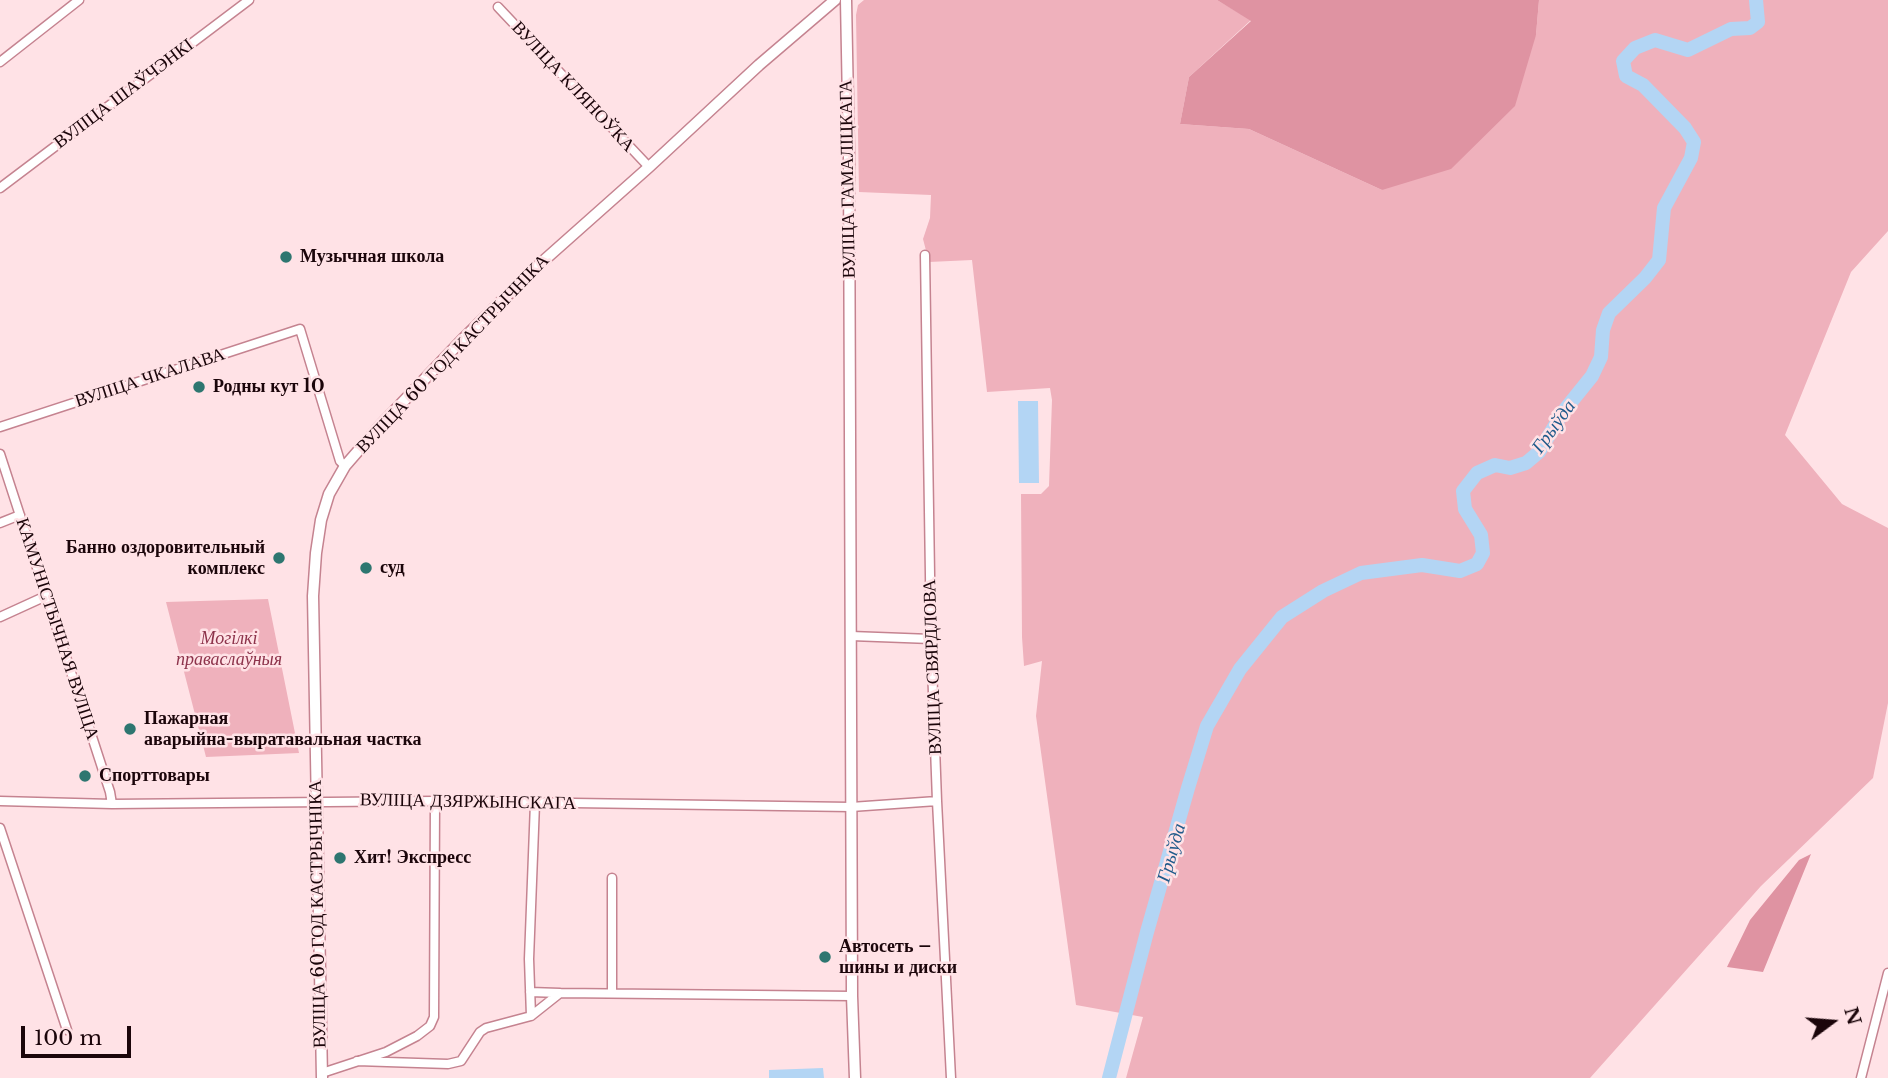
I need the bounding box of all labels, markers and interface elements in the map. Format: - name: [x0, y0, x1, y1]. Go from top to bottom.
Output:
- street label: ВУЛІЦА КЛЯНОЎКА: [507, 17, 639, 157]
- street label: ВУЛІЦА ШАЎЧЭНКІ: [50, 34, 198, 154]
- street label: ВУЛІЦА ГАМАЛІЦКАГА: [835, 79, 861, 279]
- place label: Музычная школа: [300, 246, 444, 268]
- marker: Музычная школа: [278, 249, 294, 265]
- street label: ВУЛІЦА 60 ГОД КАСТРЫЧНІКА: [352, 250, 554, 458]
- street label: ВУЛІЦА ЧКАЛАВА: [72, 344, 228, 412]
- place label: Родны кут 10: [213, 376, 325, 398]
- marker: Родны кут 10: [191, 379, 207, 395]
- water label: Грыўда: [1527, 396, 1581, 458]
- street label: КАМУНІСТЫЧНАЯ ВУЛІЦА: [11, 515, 103, 743]
- place label: Банно оздоровительный комплекс: [66, 537, 265, 580]
- marker: Банно оздоровительный комплекс: [271, 550, 287, 566]
- place label: суд: [380, 557, 405, 579]
- marker: суд: [358, 560, 374, 576]
- street label: ВУЛІЦА СВЯРДЛОВА: [919, 579, 947, 755]
- park label: Могілкі праваслаўныя: [176, 628, 282, 670]
- place label: Пажарная аварыйна-выратавальная частка: [144, 708, 422, 750]
- marker: Пажарная аварыйна-выратавальная частка: [122, 721, 138, 737]
- place label: Спорттовары: [99, 765, 210, 787]
- marker: Спорттовары: [77, 768, 93, 784]
- street label: ВУЛІЦА 60 ГОД КАСТРЫЧНІКА: [305, 780, 331, 1048]
- street label: ВУЛІЦА ДЗЯРЖЫНСКАГА: [360, 789, 576, 815]
- water label: Грыўда: [1153, 821, 1191, 885]
- place label: Хит! Экспресс: [354, 847, 471, 869]
- marker: Хит! Экспресс: [332, 850, 348, 866]
- place label: Автосеть – шины и диски: [839, 936, 957, 978]
- marker: Автосеть – шины и диски: [817, 949, 833, 965]
- north arrow: [1797, 987, 1867, 1057]
- text: N: [1839, 1004, 1866, 1028]
- scale bar: [24, 1012, 135, 1056]
- text: 100 m: [34, 1025, 102, 1051]

